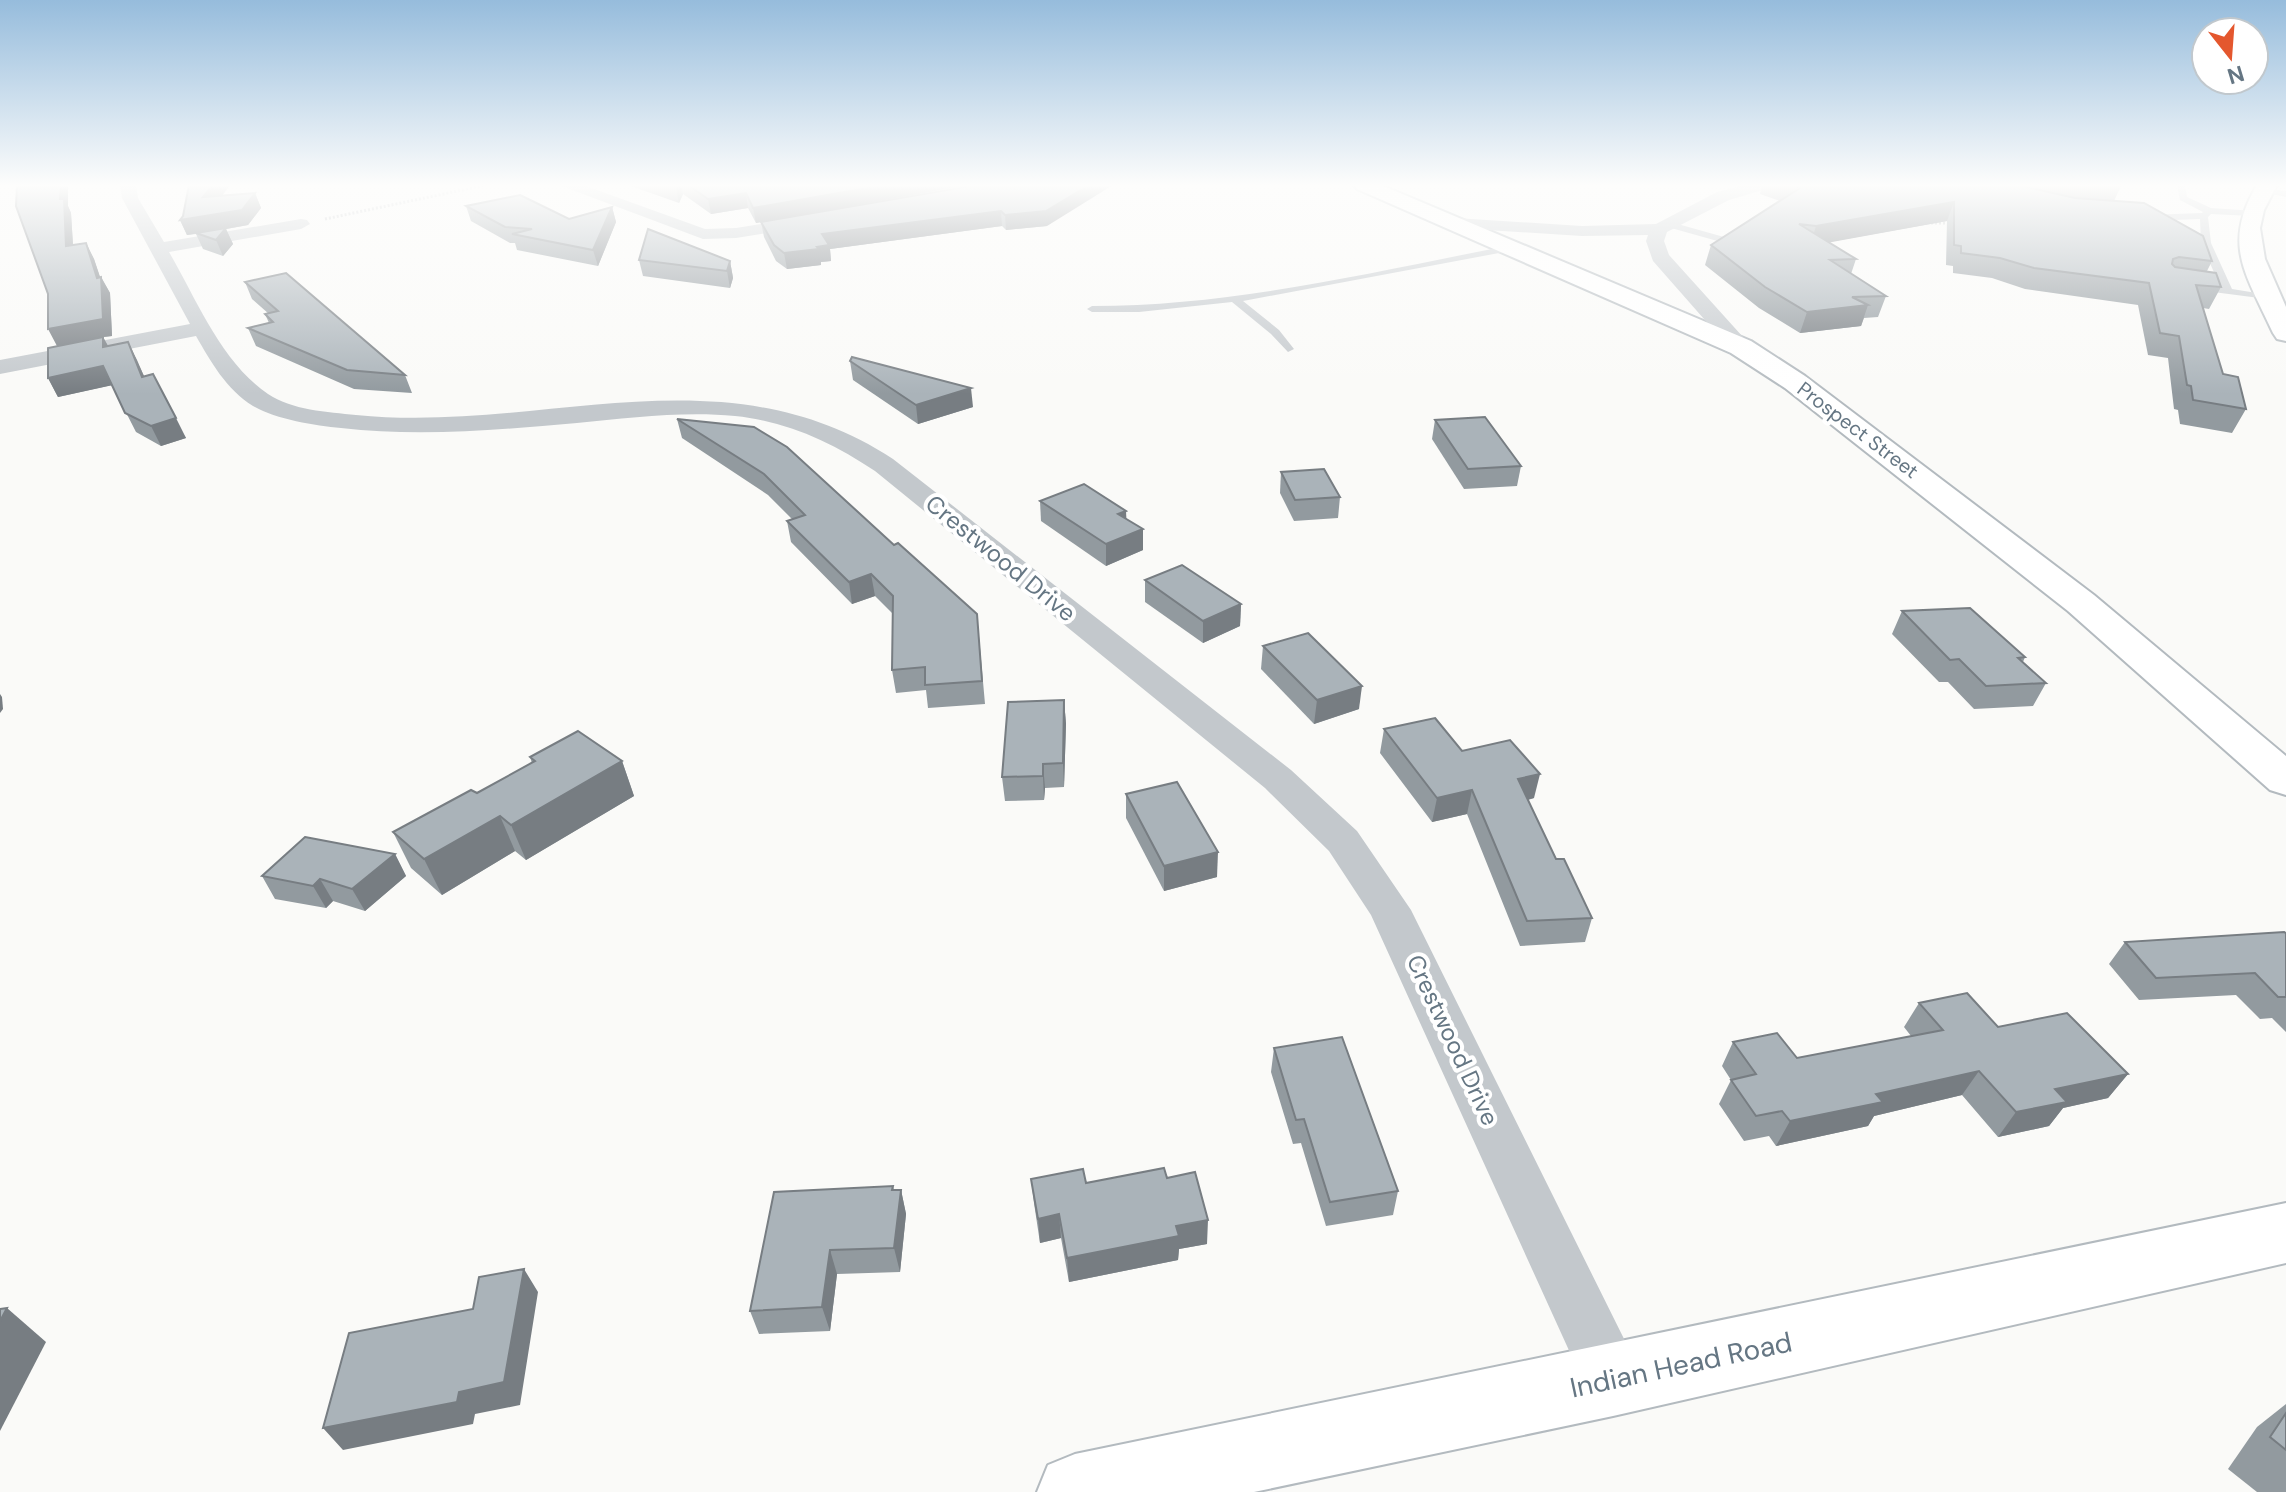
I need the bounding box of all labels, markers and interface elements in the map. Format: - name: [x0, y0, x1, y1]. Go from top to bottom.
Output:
- north arrow: [2190, 16, 2270, 96]
- text: N: [2224, 58, 2248, 91]
- street label: Prospect Street: [1792, 376, 1924, 484]
- street label: Crestwood Drive: [919, 488, 1083, 628]
- street label: Crestwood Drive: [1400, 950, 1506, 1130]
- street label: Indian Head Road: [1567, 1323, 1795, 1407]

